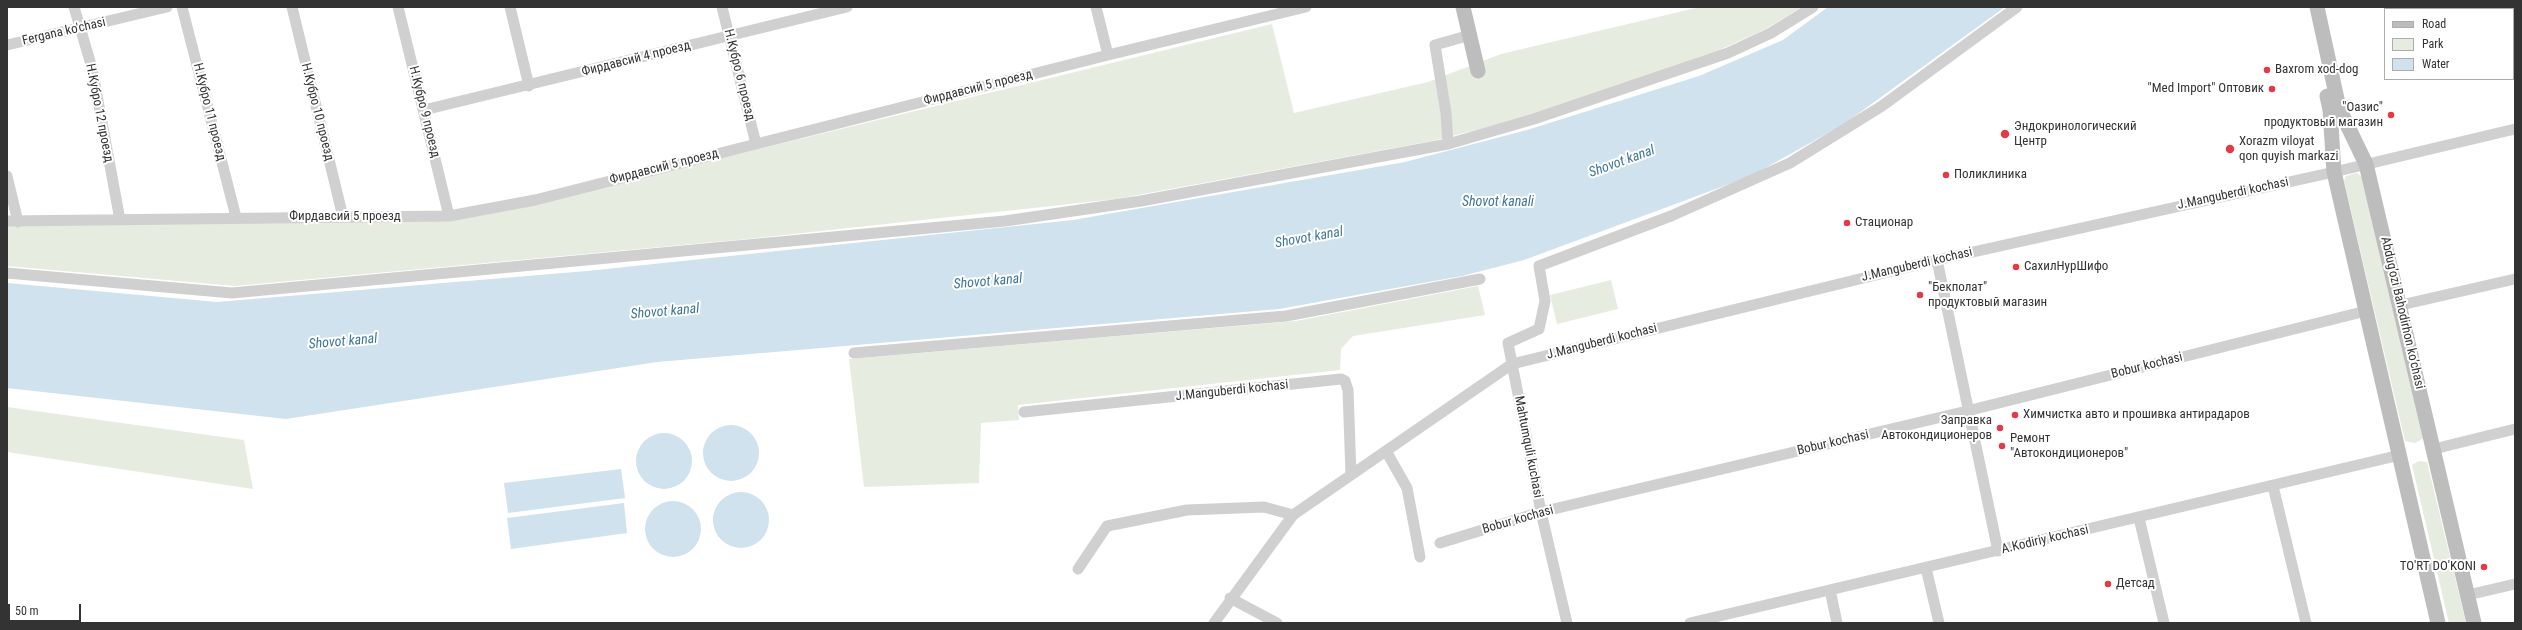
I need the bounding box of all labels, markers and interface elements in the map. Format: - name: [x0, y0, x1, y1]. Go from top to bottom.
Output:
- legend: [2384, 8, 2514, 80]
- street label: Fergana ko'chasi: [21, 15, 107, 49]
- text: Road: [2422, 17, 2446, 31]
- street label: Н.Кубро 6 проезд: [720, 28, 758, 122]
- text: Park: [2422, 37, 2443, 51]
- street label: Фирдавсий 4 проезд: [580, 38, 692, 80]
- text: Water: [2422, 57, 2450, 71]
- street label: Н.Кубро 11 проезд: [189, 61, 229, 163]
- street label: Н.Кубро 10 проезд: [297, 61, 337, 163]
- street label: Н.Кубро 12 проезд: [82, 62, 116, 164]
- place label: Baxrom xod-dog: [2275, 62, 2358, 78]
- street label: Н.Кубро 9 проезд: [405, 65, 443, 159]
- marker: Baxrom xod-dog: [2262, 65, 2272, 75]
- street label: Фирдавсий 5 проезд: [922, 67, 1034, 109]
- place label: "Med Import" Оптовик: [2148, 81, 2264, 97]
- marker: "Med Import" Оптовик: [2267, 84, 2277, 94]
- place label: "Оазис" продуктовый магазин: [2264, 100, 2383, 131]
- marker: "Оазис" продуктовый магазин: [2386, 110, 2396, 120]
- place label: Эндокринологический Центр: [2014, 119, 2137, 150]
- marker: Эндокринологический Центр: [1999, 128, 2011, 140]
- place label: Xorazm viloyat qon quyish markazi: [2239, 134, 2338, 165]
- water label: Shovot kanal: [1587, 142, 1657, 182]
- marker: Xorazm viloyat qon quyish markazi: [2224, 143, 2236, 155]
- street label: Фирдавсий 5 проезд: [608, 146, 720, 188]
- place label: Поликлиника: [1954, 167, 2027, 183]
- marker: Поликлиника: [1941, 170, 1951, 180]
- street label: J.Manguberdi kochasi: [2176, 175, 2290, 213]
- water label: Shovot kanali: [1462, 194, 1534, 210]
- street label: Фирдавсий 5 проезд: [289, 209, 401, 225]
- place label: Стационар: [1855, 215, 1913, 231]
- marker: Стационар: [1842, 218, 1852, 228]
- water label: Shovot kanal: [1274, 224, 1344, 252]
- street label: Abdug’ozi Bahodirhon ko’chasi: [2377, 235, 2427, 391]
- street label: J.Manguberdi kochasi: [1860, 245, 1974, 285]
- place label: СахилНурШифо: [2024, 259, 2108, 275]
- marker: СахилНурШифо: [2011, 262, 2021, 272]
- water label: Shovot kanal: [953, 271, 1023, 293]
- place label: "Бекполат" продуктовый магазин: [1928, 280, 2047, 311]
- marker: "Бекполат" продуктовый магазин: [1915, 290, 1925, 300]
- water label: Shovot kanal: [630, 301, 700, 323]
- street label: J.Manguberdi kochasi: [1545, 321, 1659, 363]
- water label: Shovot kanal: [308, 331, 378, 353]
- street label: Bobur kochasi: [2110, 350, 2184, 382]
- street label: J.Manguberdi kochasi: [1175, 377, 1289, 405]
- street label: Mahtumquli kuchasi: [1510, 395, 1546, 499]
- place label: Химчистка авто и прошивка антирадаров: [2023, 407, 2250, 423]
- marker: Химчистка авто и прошивка антирадаров: [2010, 410, 2020, 420]
- place label: Заправка Автокондиционеров: [1881, 413, 1992, 444]
- marker: Заправка Автокондиционеров: [1995, 423, 2005, 433]
- street label: Bobur kochasi: [1796, 427, 1870, 459]
- place label: Ремонт "Автокондиционеров": [2010, 431, 2128, 462]
- marker: Ремонт "Автокондиционеров": [1997, 441, 2007, 451]
- street label: Bobur kochasi: [1481, 502, 1555, 538]
- street label: A.Kodiriy kochasi: [2000, 522, 2090, 558]
- place label: TO'RT DO'KONI: [2400, 559, 2476, 575]
- marker: TO'RT DO'KONI: [2479, 562, 2489, 572]
- place label: Детсад: [2116, 576, 2155, 592]
- marker: Детсад: [2103, 579, 2113, 589]
- scale bar: [10, 596, 83, 622]
- text: 50 m: [15, 604, 39, 618]

